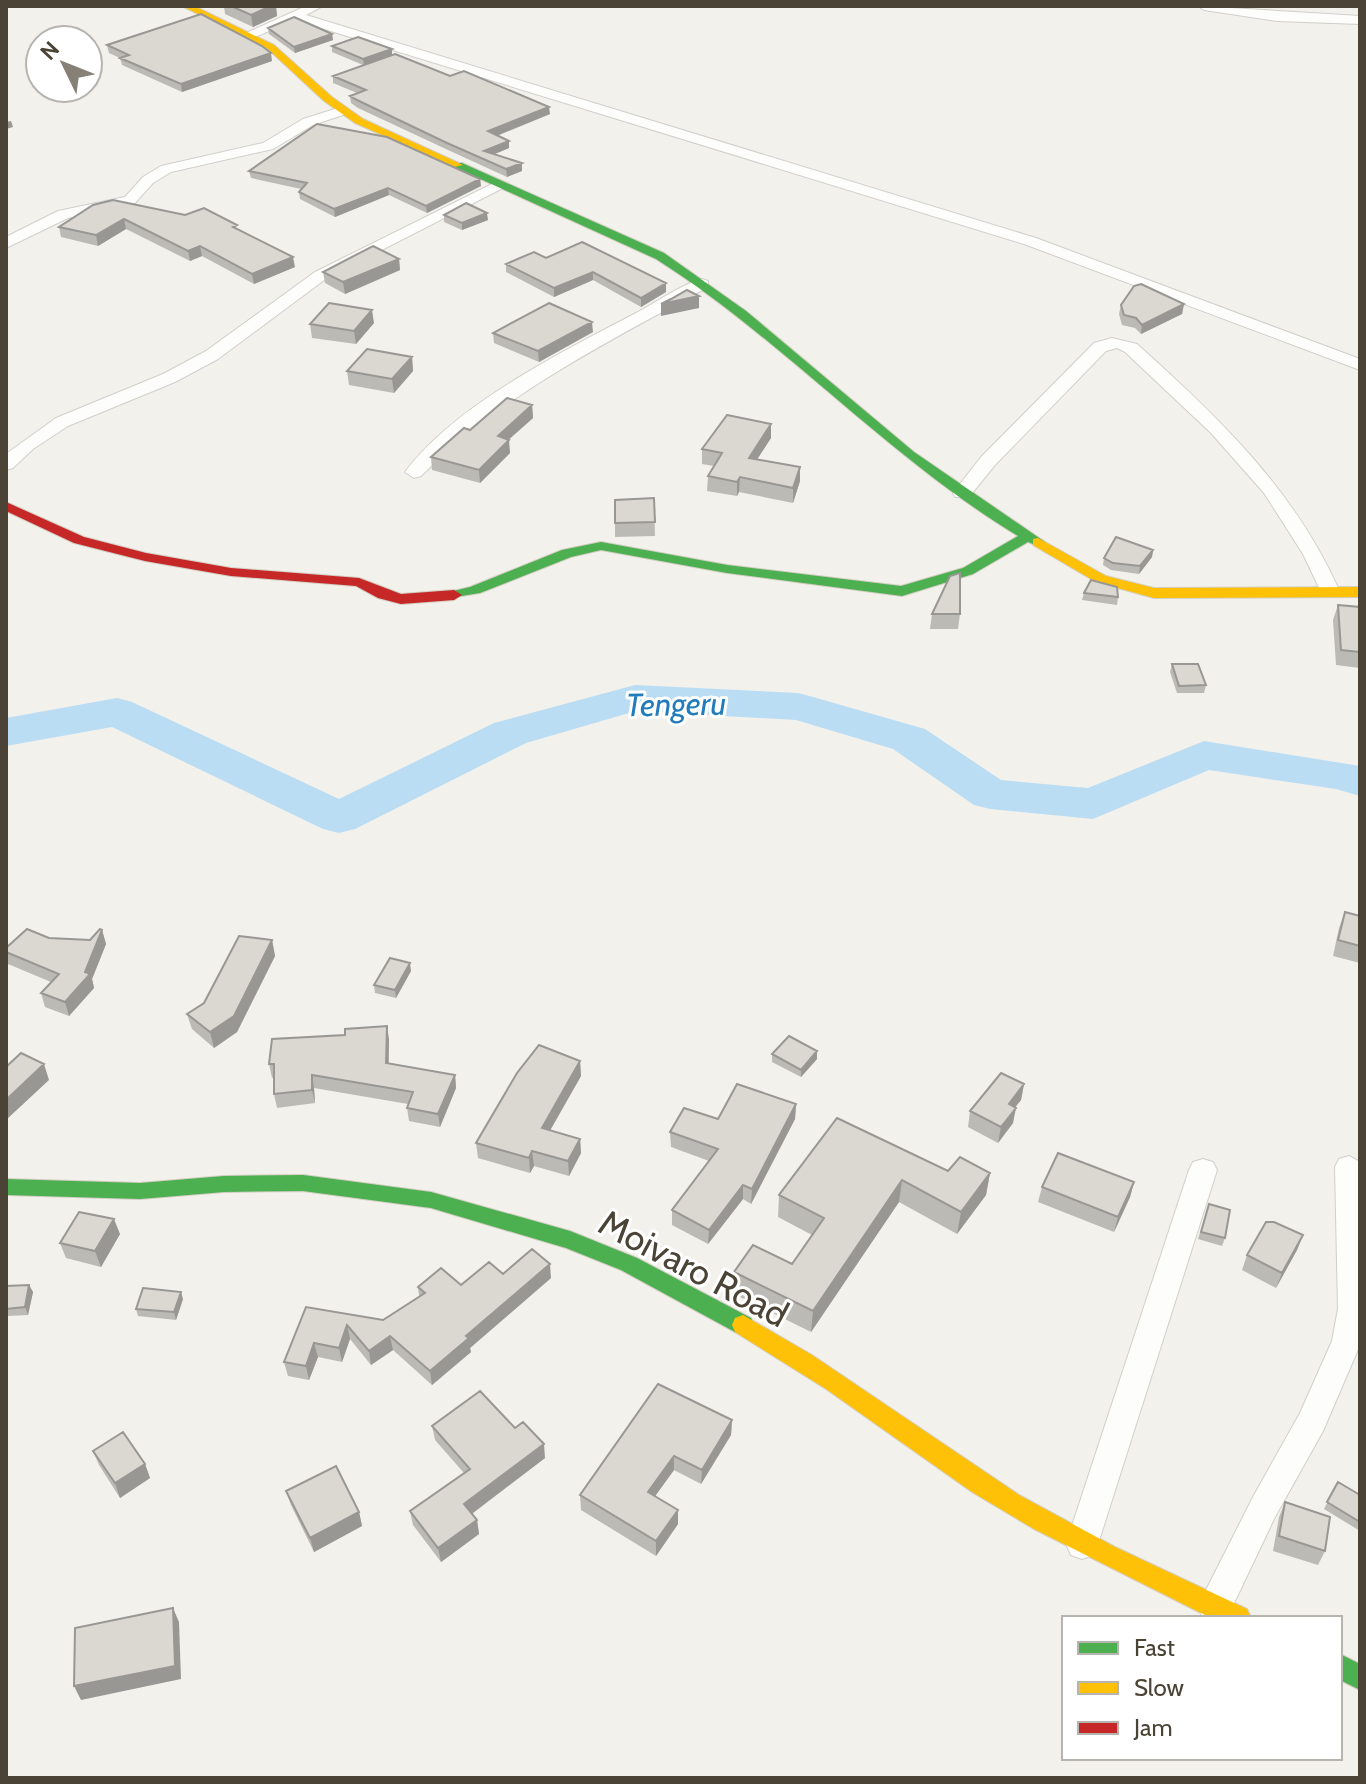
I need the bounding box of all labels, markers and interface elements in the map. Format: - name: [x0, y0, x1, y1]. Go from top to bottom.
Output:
- north arrow: [24, 24, 104, 104]
- text: N: [35, 36, 65, 66]
- water label: Tengeru: [625, 684, 727, 724]
- street label: Moivaro Road: [592, 1200, 796, 1336]
- legend: [1062, 1616, 1342, 1760]
- text: Fast: [1134, 1633, 1175, 1662]
- text: Slow: [1134, 1673, 1184, 1702]
- text: Jam: [1133, 1713, 1172, 1742]

